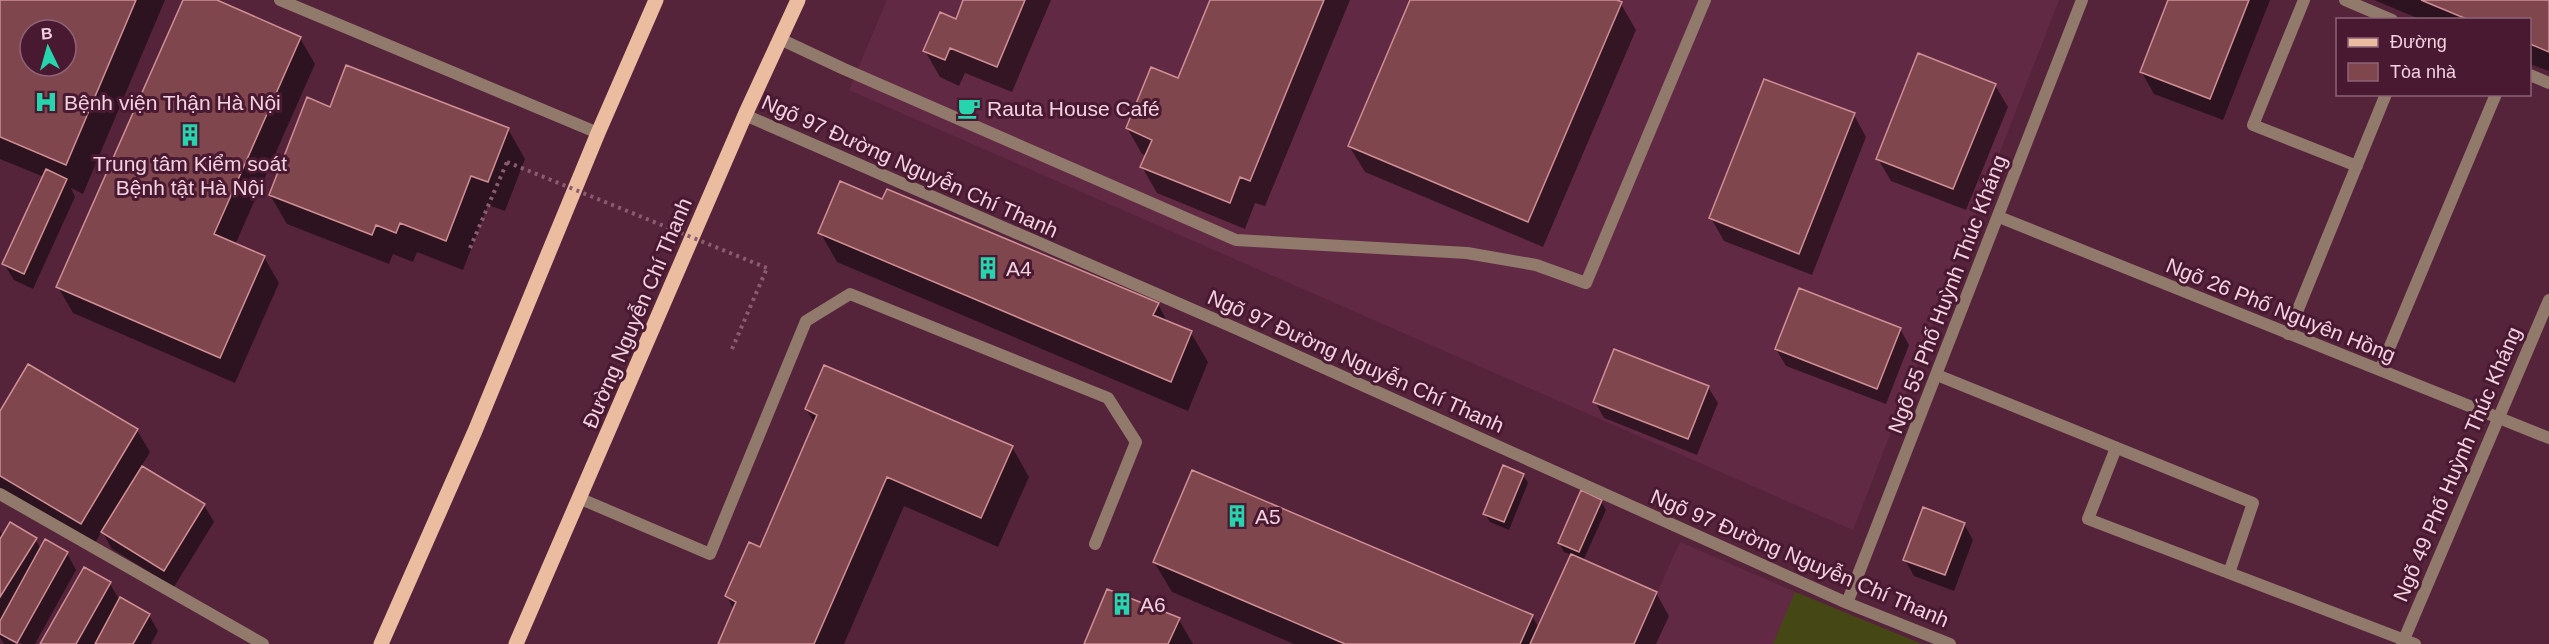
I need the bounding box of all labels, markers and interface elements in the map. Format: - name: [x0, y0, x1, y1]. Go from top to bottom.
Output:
- north arrow: [18, 18, 78, 78]
- legend: [2336, 18, 2531, 96]
- text: B: [40, 25, 53, 43]
- text: Đường: [2390, 32, 2447, 52]
- text: Tòa nhà: [2390, 62, 2457, 82]
- hospital icon: Bệnh viện Thận Hà Nội: [33, 89, 59, 115]
- street label: Ngõ 97 Đường Nguyễn Chí Thanh: [758, 90, 1062, 242]
- place label: Bệnh viện Thận Hà Nội: [64, 91, 281, 114]
- cafe icon: Rauta House Café: [956, 95, 982, 121]
- place label: Rauta House Café: [987, 97, 1160, 120]
- building icon: Trung tâm Kiểm soát Bệnh tật Hà Nội: [177, 122, 203, 148]
- place label: Trung tâm Kiểm soát Bệnh tật Hà Nội: [93, 152, 287, 199]
- street label: Ngõ 55 Phố Huỳnh Thúc Kháng: [1883, 152, 2011, 436]
- street label: Đường Nguyễn Chí Thanh: [578, 194, 696, 432]
- street label: Ngõ 26 Phố Nguyên Hồng: [2163, 253, 2399, 367]
- building icon: A4: [975, 255, 1001, 281]
- place label: A4: [1006, 257, 1032, 280]
- street label: Ngõ 97 Đường Nguyễn Chí Thanh: [1204, 285, 1508, 437]
- street label: Ngõ 49 Phố Huỳnh Thúc Kháng: [2389, 323, 2525, 605]
- street label: Ngõ 97 Đường Nguyễn Chí Thanh: [1647, 485, 1953, 631]
- building icon: A5: [1224, 503, 1250, 529]
- place label: A5: [1255, 505, 1281, 528]
- building icon: A6: [1109, 591, 1135, 617]
- place label: A6: [1140, 593, 1166, 616]

